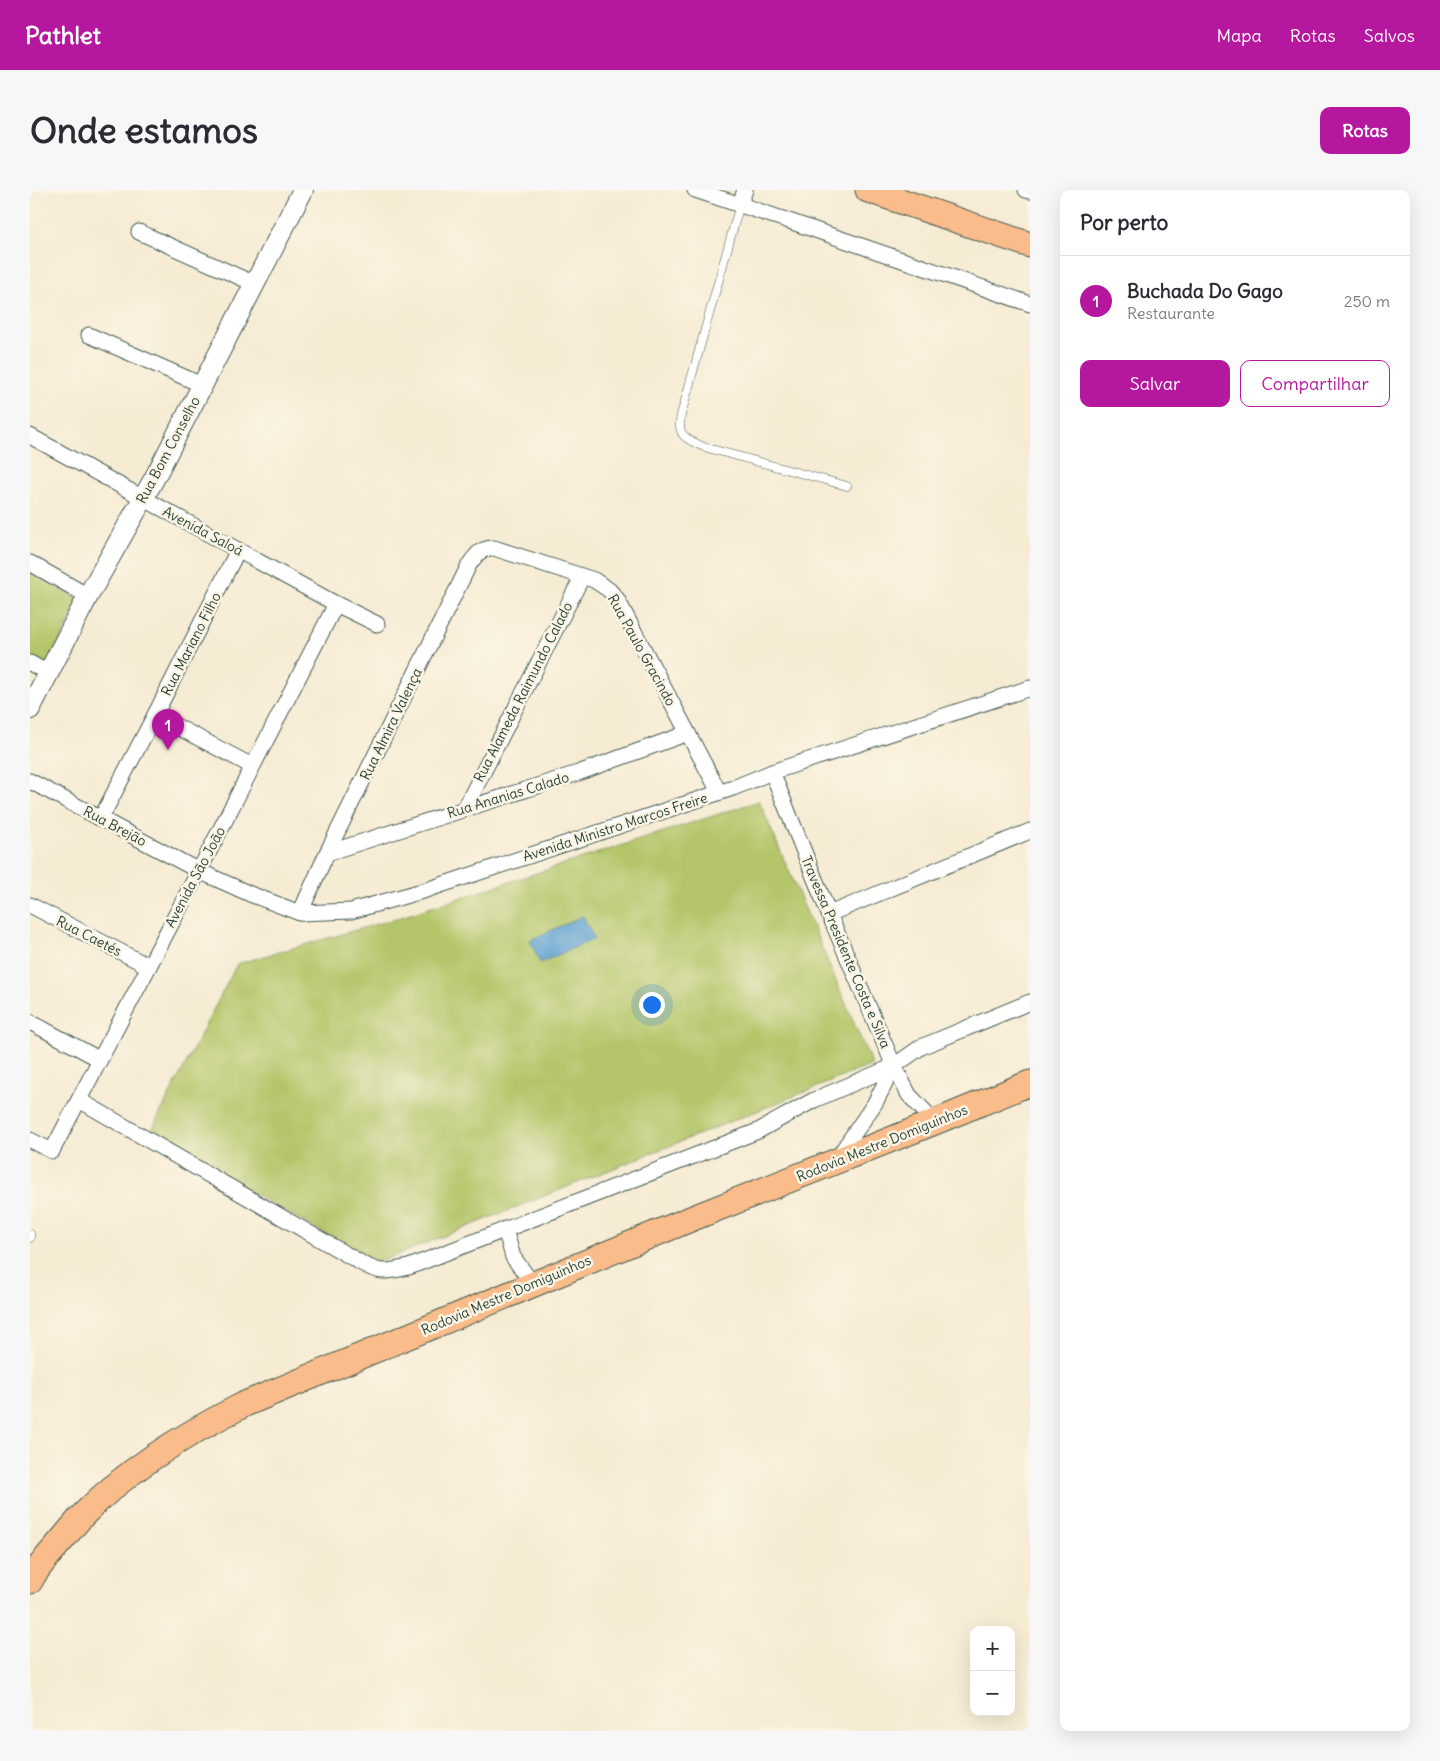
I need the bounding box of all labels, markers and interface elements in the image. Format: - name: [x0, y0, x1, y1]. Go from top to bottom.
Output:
- text: Pathlet: [25, 20, 101, 50]
- text: Mapa: [1217, 24, 1262, 47]
- text: Rotas: [1290, 24, 1336, 47]
- text: Salvos: [1364, 24, 1415, 47]
- button: Rotas: [1320, 107, 1410, 154]
- text: Onde estamos: [30, 108, 258, 152]
- text: Por perto: [1080, 209, 1168, 236]
- text: Buchada Do Gago: [1127, 279, 1283, 303]
- text: 1: [1093, 291, 1099, 311]
- text: 250 m: [1344, 291, 1390, 311]
- text: Restaurante: [1127, 303, 1215, 323]
- button: Salvar: [1080, 360, 1230, 407]
- button: Compartilhar: [1240, 360, 1390, 407]
- street label: Rua Bom Conselho: [132, 393, 204, 507]
- street label: Avenida Saloá: [160, 502, 246, 560]
- street label: Rua Mariano Filho: [157, 589, 225, 699]
- street label: Rua Paulo Gracindo: [604, 591, 680, 709]
- street label: Rua Alameda Raimundo Calado: [470, 599, 576, 785]
- street label: Rua Almira Valença: [356, 665, 426, 783]
- pin: 1: [152, 709, 184, 750]
- street label: Rua Ananias Calado: [445, 768, 571, 822]
- street label: Avenida Ministro Marcos Freire: [520, 789, 710, 865]
- street label: Rua Brejão: [80, 802, 150, 850]
- street label: Avenida São João: [161, 823, 229, 931]
- street label: Travessa Presidente Costa e Silva: [797, 853, 895, 1051]
- street label: Rua Caetés: [53, 912, 125, 960]
- your location: [639, 992, 665, 1018]
- street label: Rodovia Mestre Domiguinhos: [794, 1100, 970, 1186]
- street label: Rodovia Mestre Domiguinhos: [418, 1251, 594, 1339]
- map controls: [970, 1626, 1015, 1716]
- button: +: [970, 1626, 1015, 1671]
- button: −: [970, 1671, 1015, 1716]

